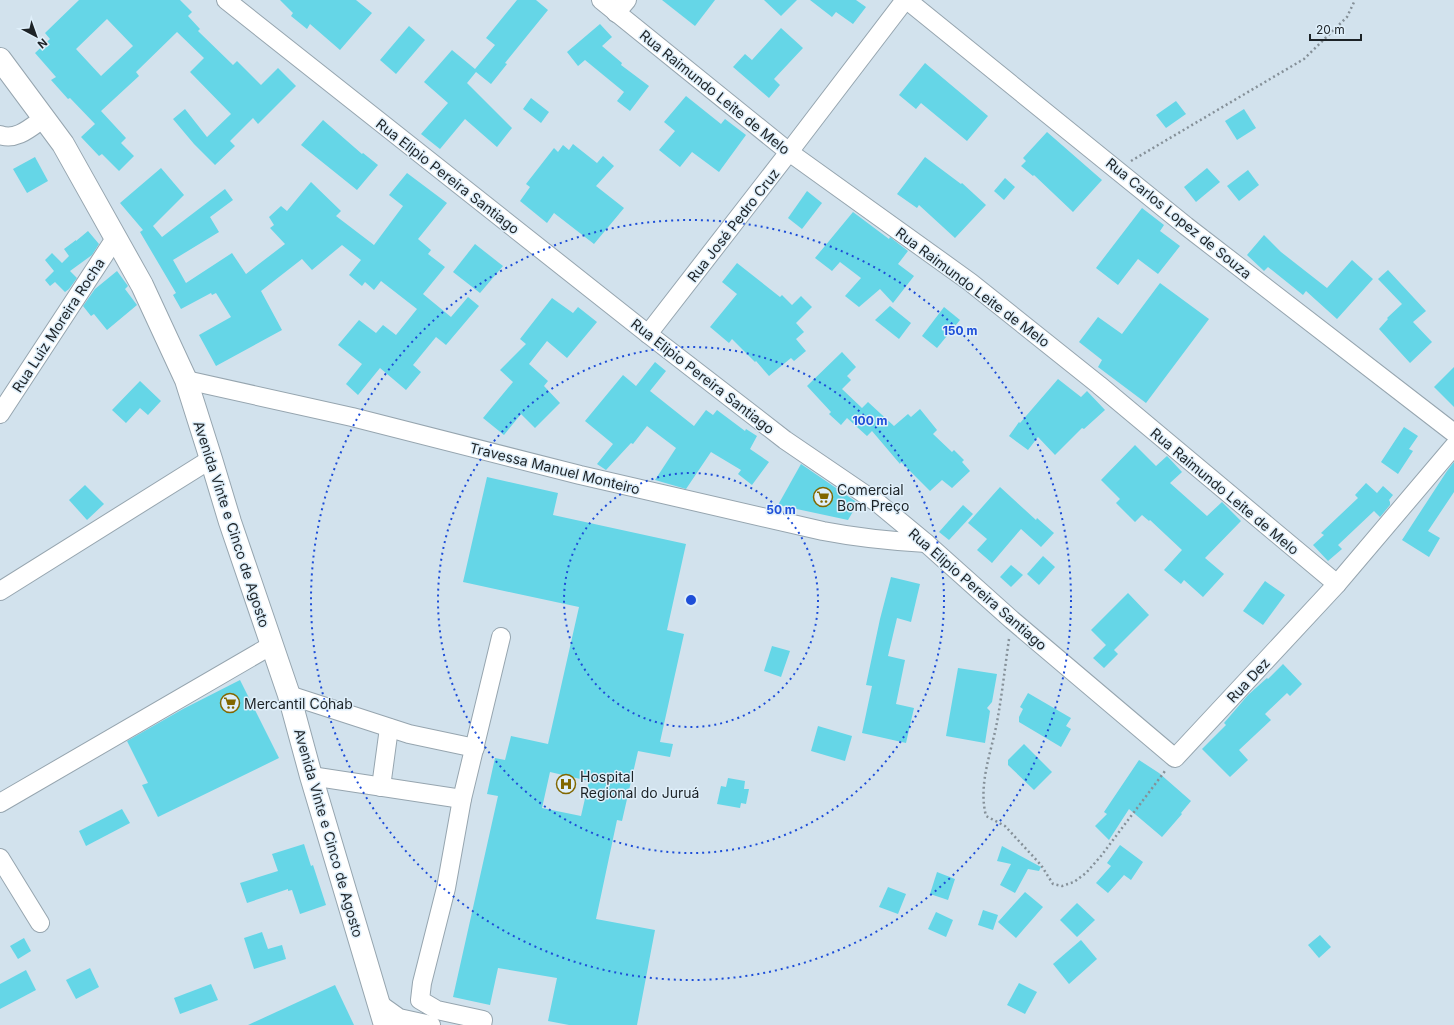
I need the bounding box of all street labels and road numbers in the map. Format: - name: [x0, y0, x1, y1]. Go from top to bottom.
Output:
- street label: Rua Raimundo Leite de Melo: [636, 26, 794, 158]
- street label: Rua Elipio Pereira Santiago: [373, 115, 523, 237]
- street label: Rua Carlos Lopez de Souza: [1103, 154, 1255, 282]
- street label: Rua José Pedro Cruz: [683, 165, 783, 285]
- street label: Rua Raimundo Leite de Melo: [893, 224, 1053, 350]
- street label: Rua Luiz Moreira Rocha: [8, 255, 108, 395]
- street label: Rua Elipio Pereira Santiago: [628, 315, 778, 437]
- street label: Avenida Vinte e Cinco de Agosto: [191, 419, 273, 629]
- street label: Rua Raimundo Leite de Melo: [1147, 424, 1303, 558]
- street label: Travessa Manuel Monteiro: [468, 439, 642, 497]
- street label: Rua Elipio Pereira Santiago: [906, 524, 1050, 654]
- street label: Rua Dez: [1223, 654, 1273, 706]
- street label: Avenida Vinte e Cinco de Agosto: [291, 727, 367, 939]

